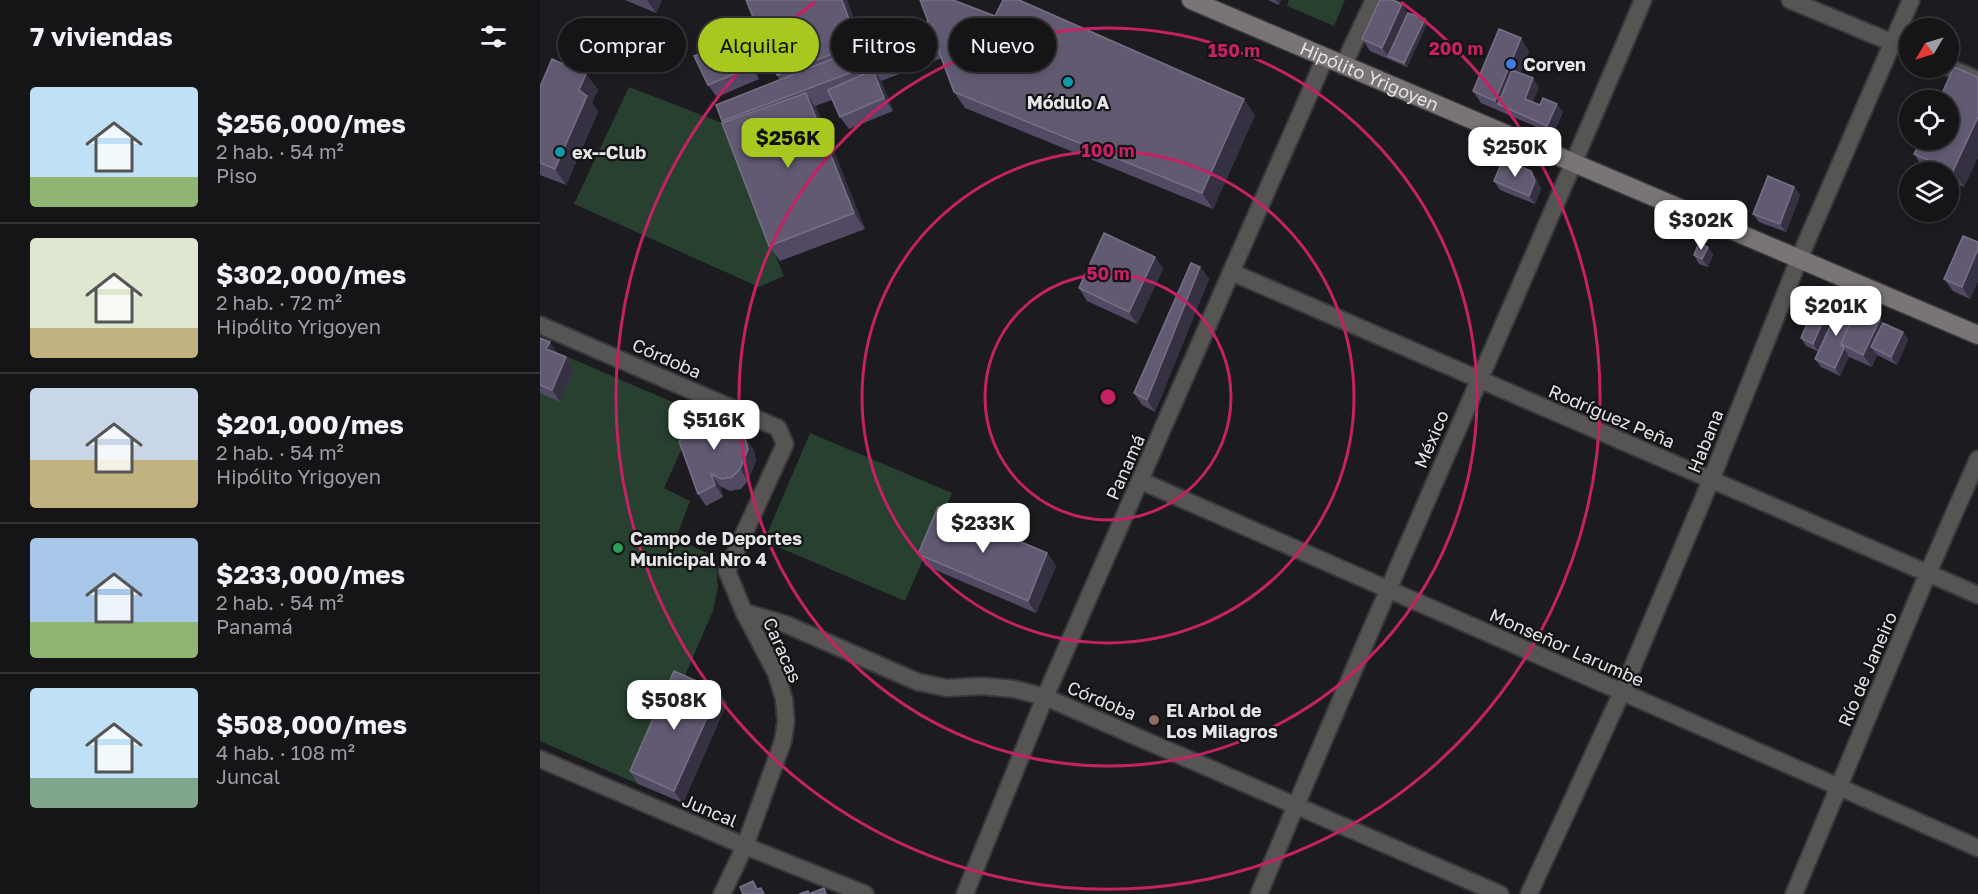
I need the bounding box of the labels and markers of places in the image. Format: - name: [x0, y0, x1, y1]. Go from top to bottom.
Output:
- place label: Corven: [1523, 53, 1586, 75]
- marker: Corven: [1504, 57, 1518, 71]
- marker: Módulo A: [1061, 75, 1075, 89]
- place label: Módulo A: [1027, 91, 1110, 113]
- pin: $256K: [746, 118, 830, 169]
- pin: $250K: [1473, 127, 1557, 178]
- place label: ex--Club: [572, 141, 646, 163]
- marker: ex--Club: [553, 145, 567, 159]
- pin: $302K: [1659, 200, 1743, 251]
- pin: $201K: [1794, 286, 1878, 337]
- centre of rings: [1098, 387, 1118, 407]
- pin: $516K: [672, 400, 756, 451]
- pin: $233K: [941, 503, 1025, 554]
- place label: Campo de Deportes Municipal Nro 4: [630, 527, 802, 570]
- marker: Campo de Deportes Municipal Nro 4: [611, 541, 625, 555]
- pin: $508K: [632, 680, 716, 731]
- place label: El Arbol de Los Milagros: [1166, 699, 1278, 742]
- marker: El Arbol de Los Milagros: [1147, 713, 1161, 727]

